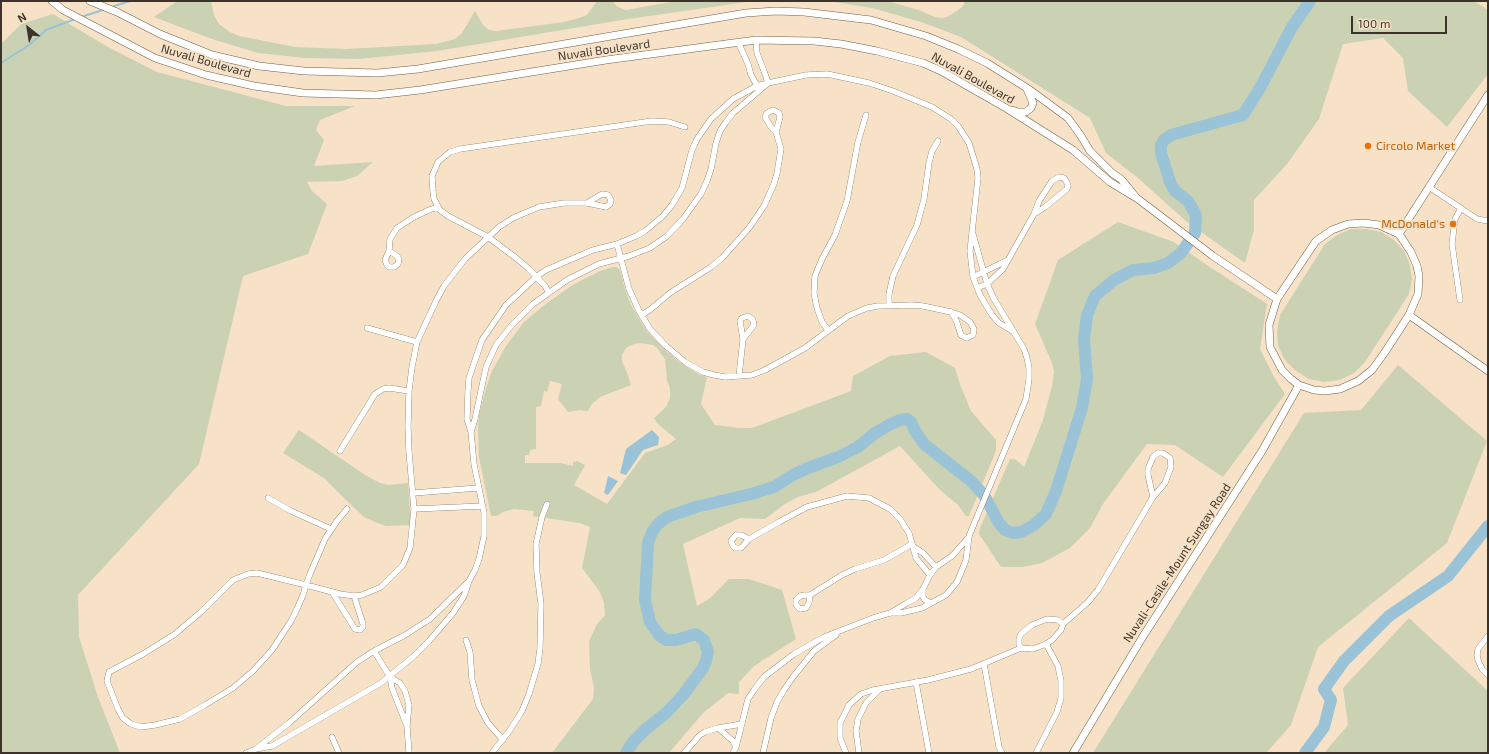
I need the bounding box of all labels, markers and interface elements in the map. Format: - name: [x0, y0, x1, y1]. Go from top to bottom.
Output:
- north arrow: [8, 8, 48, 48]
- scale bar: [1353, 8, 1449, 34]
- text: N: [15, 10, 28, 25]
- text: 100 m: [1358, 16, 1390, 30]
- street label: Nuvali Boulevard: [557, 36, 651, 64]
- street label: Nuvali Boulevard: [159, 41, 253, 81]
- street label: Nuvali Boulevard: [929, 49, 1017, 107]
- place label: Circolo Market: [1376, 139, 1455, 153]
- marker: Circolo Market: [1363, 141, 1373, 151]
- place label: McDonald's: [1381, 217, 1445, 231]
- marker: McDonald's: [1448, 219, 1458, 229]
- street label: Nuvali-Casile-Mount Sungay Road: [1120, 481, 1234, 645]

